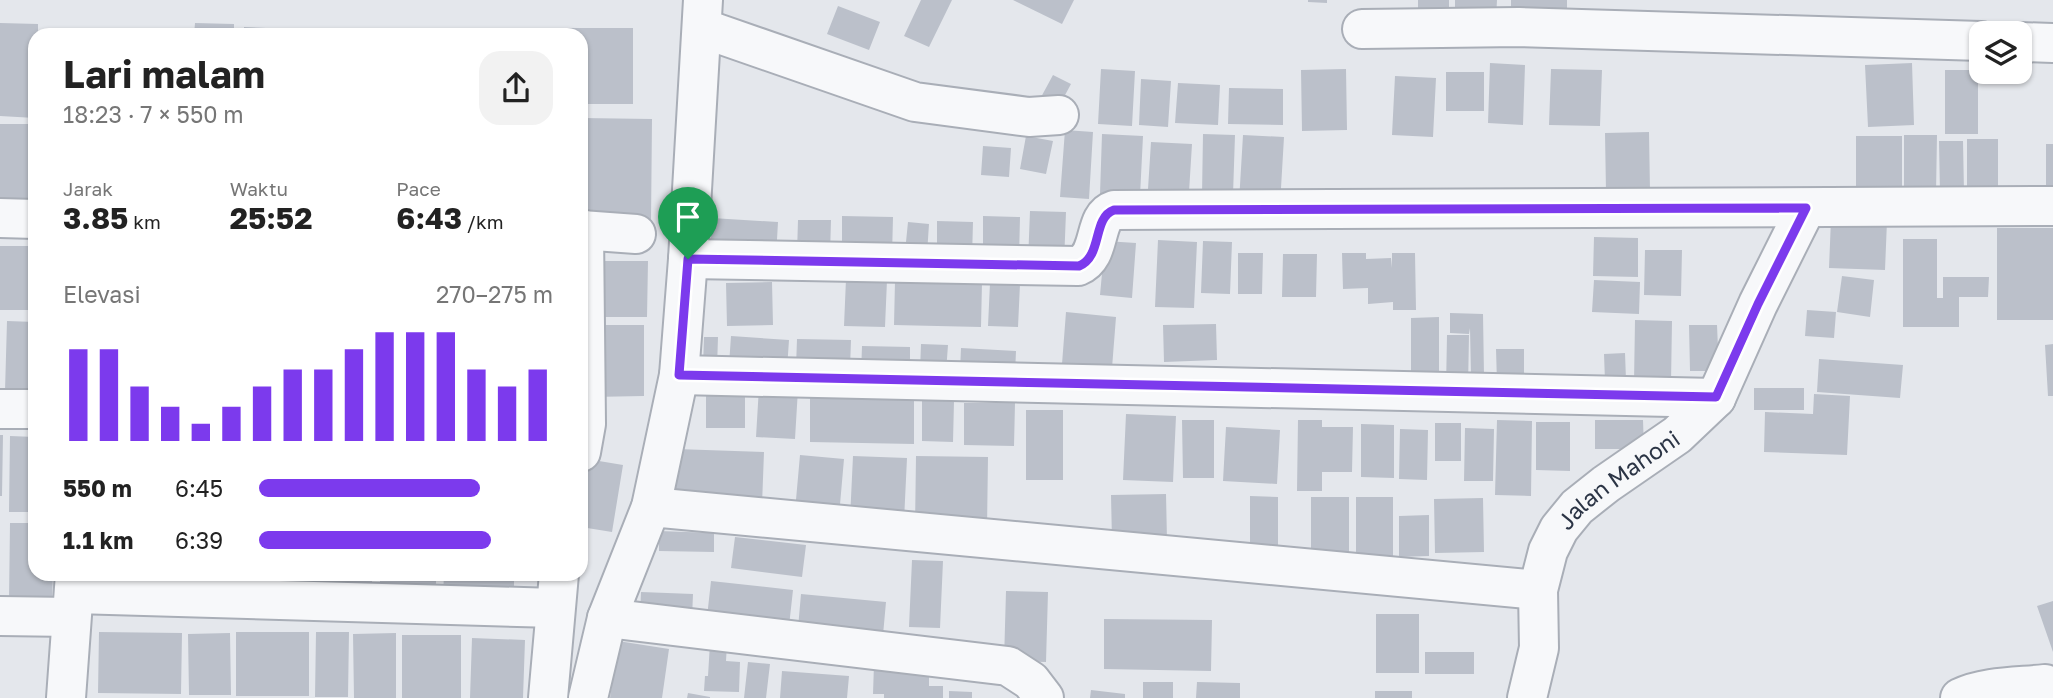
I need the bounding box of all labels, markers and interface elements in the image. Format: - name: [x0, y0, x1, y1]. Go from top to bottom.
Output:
- map controls: [1969, 21, 2032, 84]
- button: layers: [1969, 21, 2032, 84]
- text: Lari malam: [63, 51, 265, 96]
- button: share: [479, 51, 553, 125]
- text: 18:23 · 7 × 550 m: [63, 100, 244, 128]
- text: Jarak: [63, 177, 113, 200]
- text: Waktu: [230, 177, 288, 200]
- text: Pace: [396, 177, 441, 200]
- pin: [658, 187, 718, 259]
- icon: arrive: [669, 198, 707, 236]
- text: 3.85: [63, 200, 128, 236]
- text: 25:52: [230, 200, 312, 236]
- text: 6:43: [396, 200, 462, 236]
- text: km: [128, 210, 161, 233]
- text: /km: [462, 210, 503, 233]
- text: Elevasi: [63, 280, 141, 308]
- text: 270–275 m: [436, 280, 553, 308]
- street label: Jalan Mahoni: [1551, 424, 1685, 535]
- text: 550 m: [63, 474, 132, 502]
- text: 6:45: [175, 474, 223, 502]
- text: 1.1 km: [63, 526, 133, 554]
- text: 6:39: [175, 526, 223, 554]

